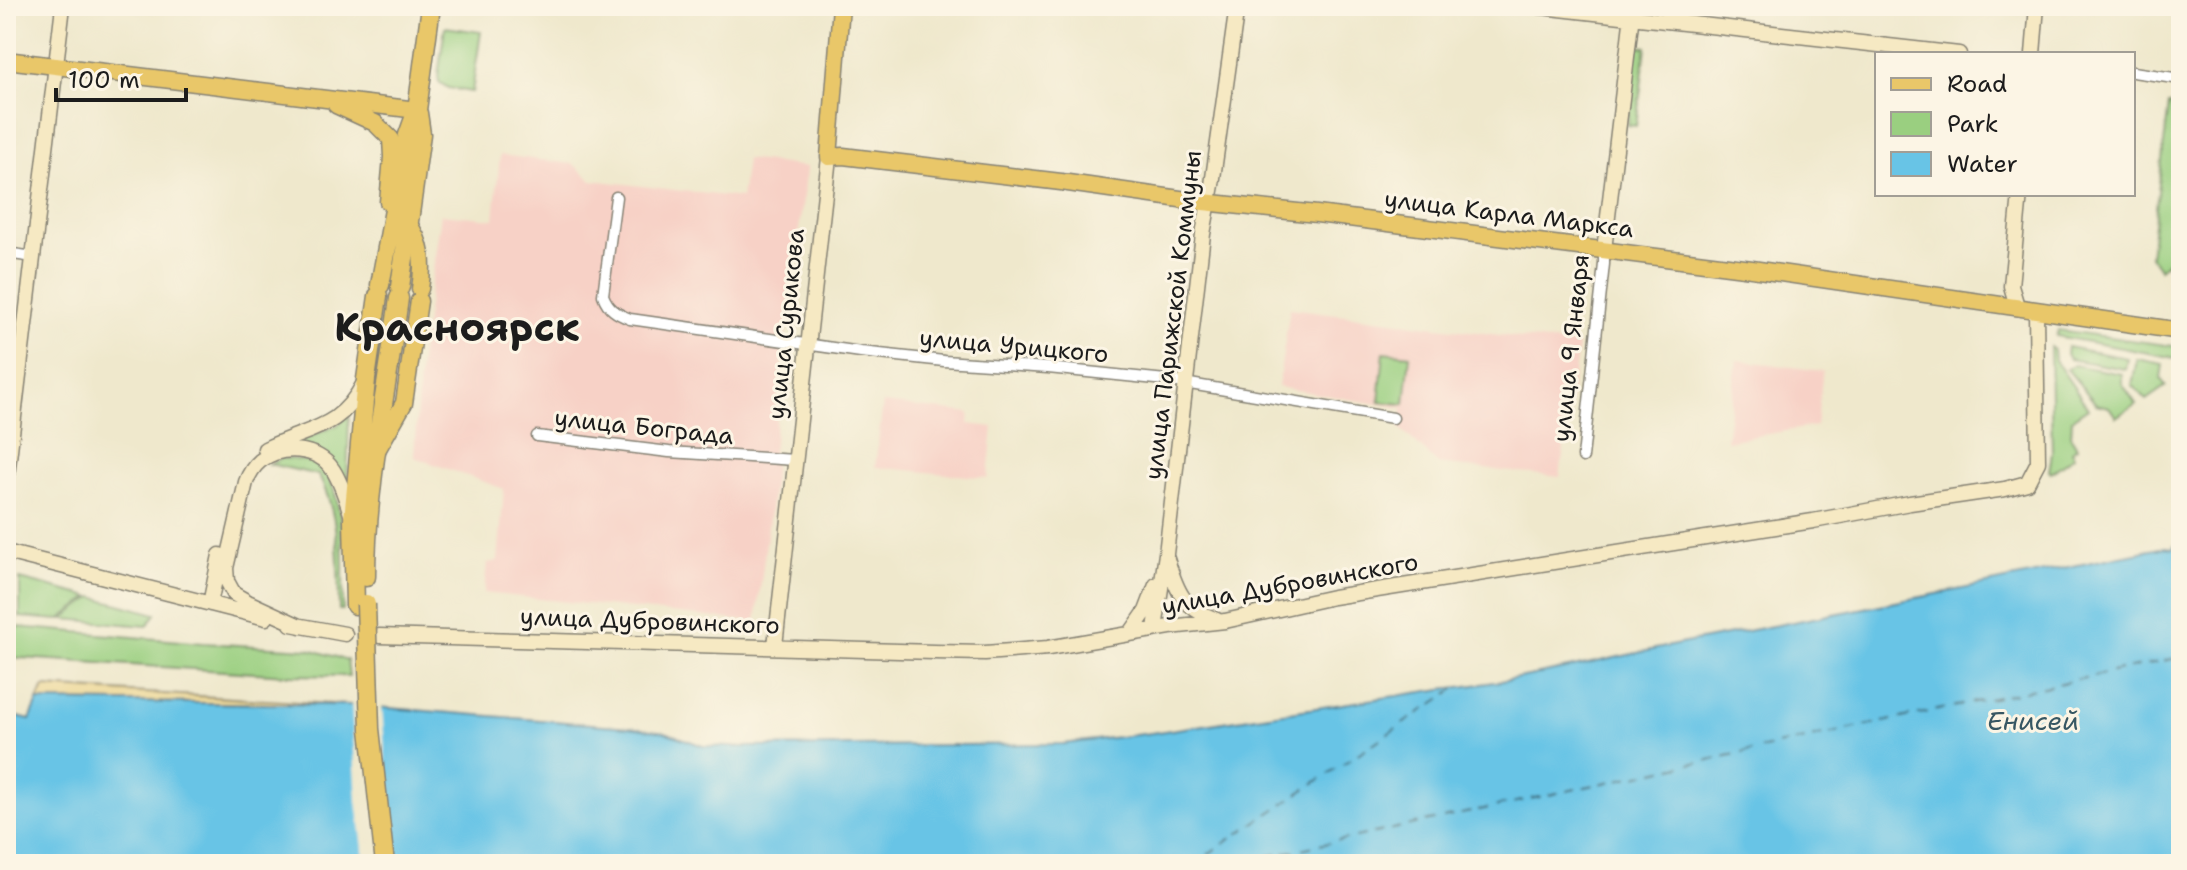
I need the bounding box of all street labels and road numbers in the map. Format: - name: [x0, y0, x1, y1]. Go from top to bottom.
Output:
- street label: улица Парижской Коммуны: [1137, 148, 1209, 482]
- street label: улица Карла Маркса: [1383, 183, 1636, 245]
- street label: улица Сурикова: [760, 227, 812, 421]
- street label: улица 9 Января: [1545, 253, 1597, 443]
- street label: улица Урицкого: [918, 322, 1110, 370]
- street label: улица Бограда: [553, 402, 735, 452]
- street label: улица Дубровинского: [1159, 546, 1421, 622]
- street label: улица Дубровинского: [520, 600, 780, 642]

